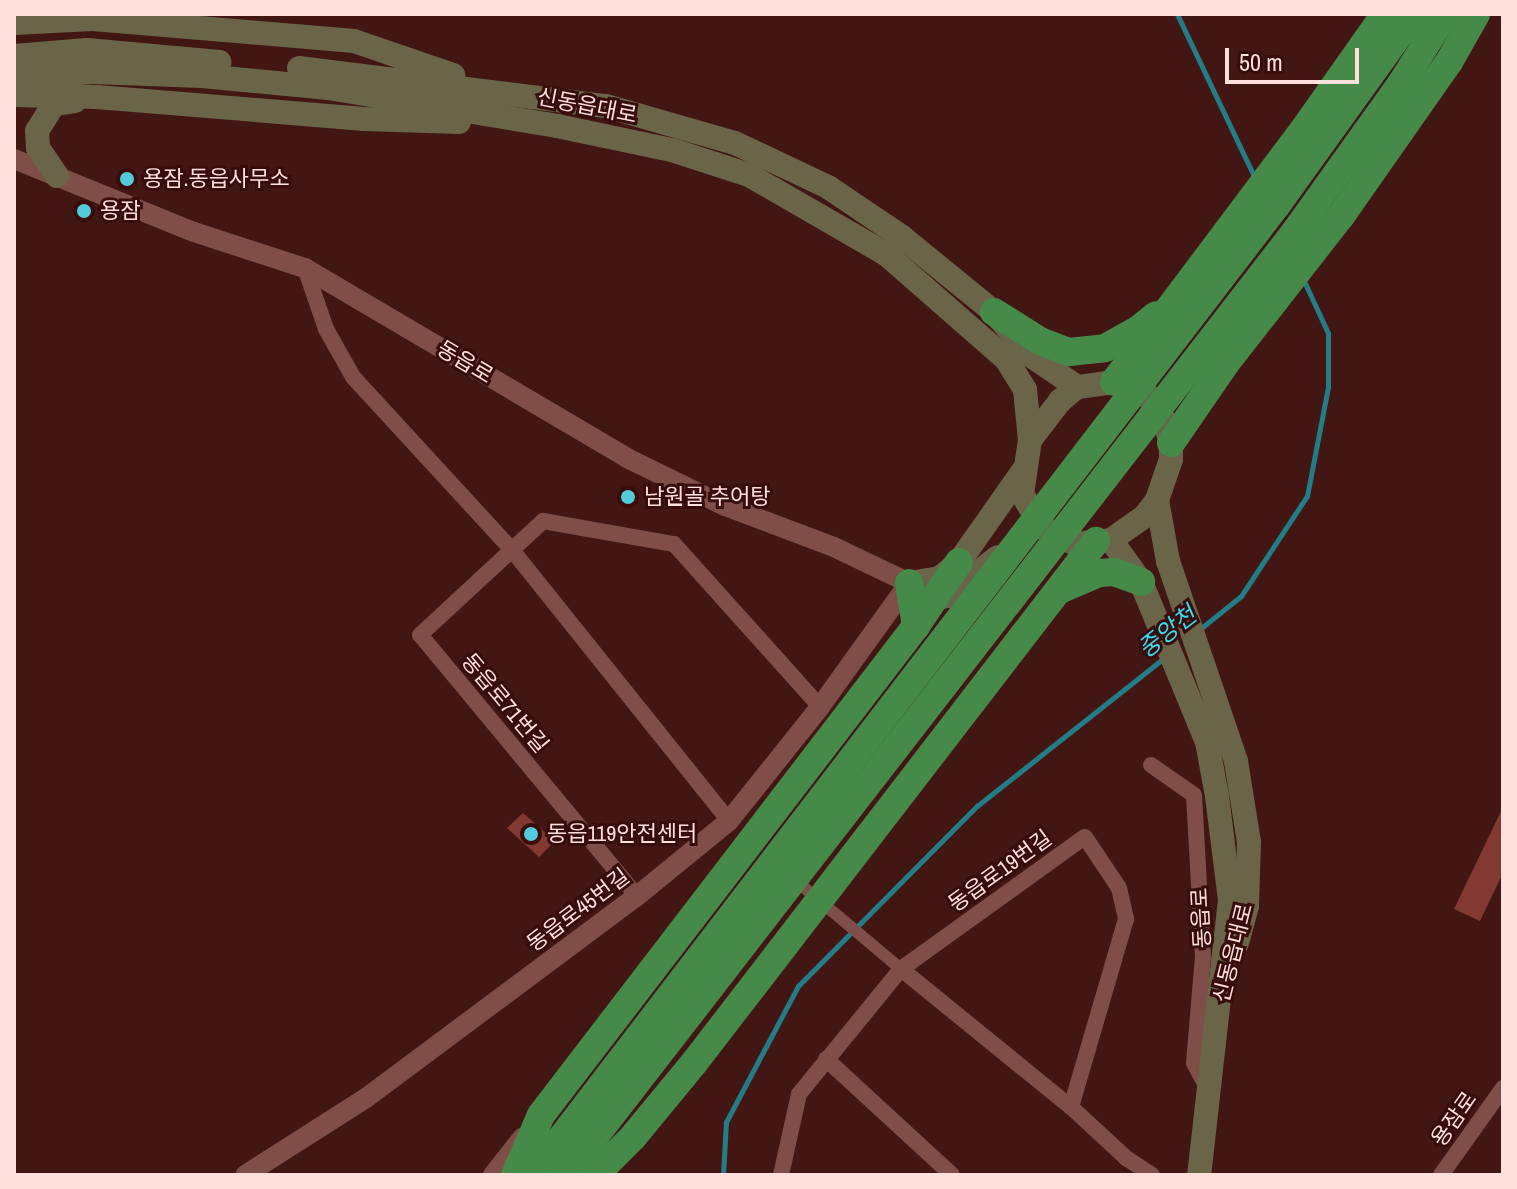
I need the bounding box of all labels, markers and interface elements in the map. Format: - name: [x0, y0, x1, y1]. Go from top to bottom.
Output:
- scale bar: [1229, 32, 1363, 82]
- text: 50 m: [1239, 46, 1283, 78]
- street label: 신동읍대로: [535, 83, 639, 129]
- place label: 용잠.동읍사무소: [143, 166, 290, 192]
- marker: 용잠.동읍사무소: [118, 170, 136, 188]
- place label: 용잠: [100, 198, 140, 224]
- marker: 용잠: [75, 202, 93, 220]
- street label: 동읍로: [432, 335, 498, 389]
- place label: 남원골 추어탕: [644, 484, 770, 510]
- marker: 남원골 추어탕: [619, 488, 637, 506]
- water label: 중앙천: [1132, 600, 1202, 664]
- street label: 동읍로71번길: [456, 648, 554, 758]
- place label: 동읍119안전센터: [547, 821, 697, 847]
- marker: 동읍119안전센터: [522, 825, 540, 843]
- street label: 동읍로19번길: [943, 825, 1057, 917]
- street label: 동읍로45번길: [522, 863, 634, 957]
- street label: 동읍로: [1186, 887, 1216, 949]
- street label: 신동읍대로: [1208, 901, 1258, 1005]
- street label: 용잠로: [1426, 1087, 1482, 1151]

